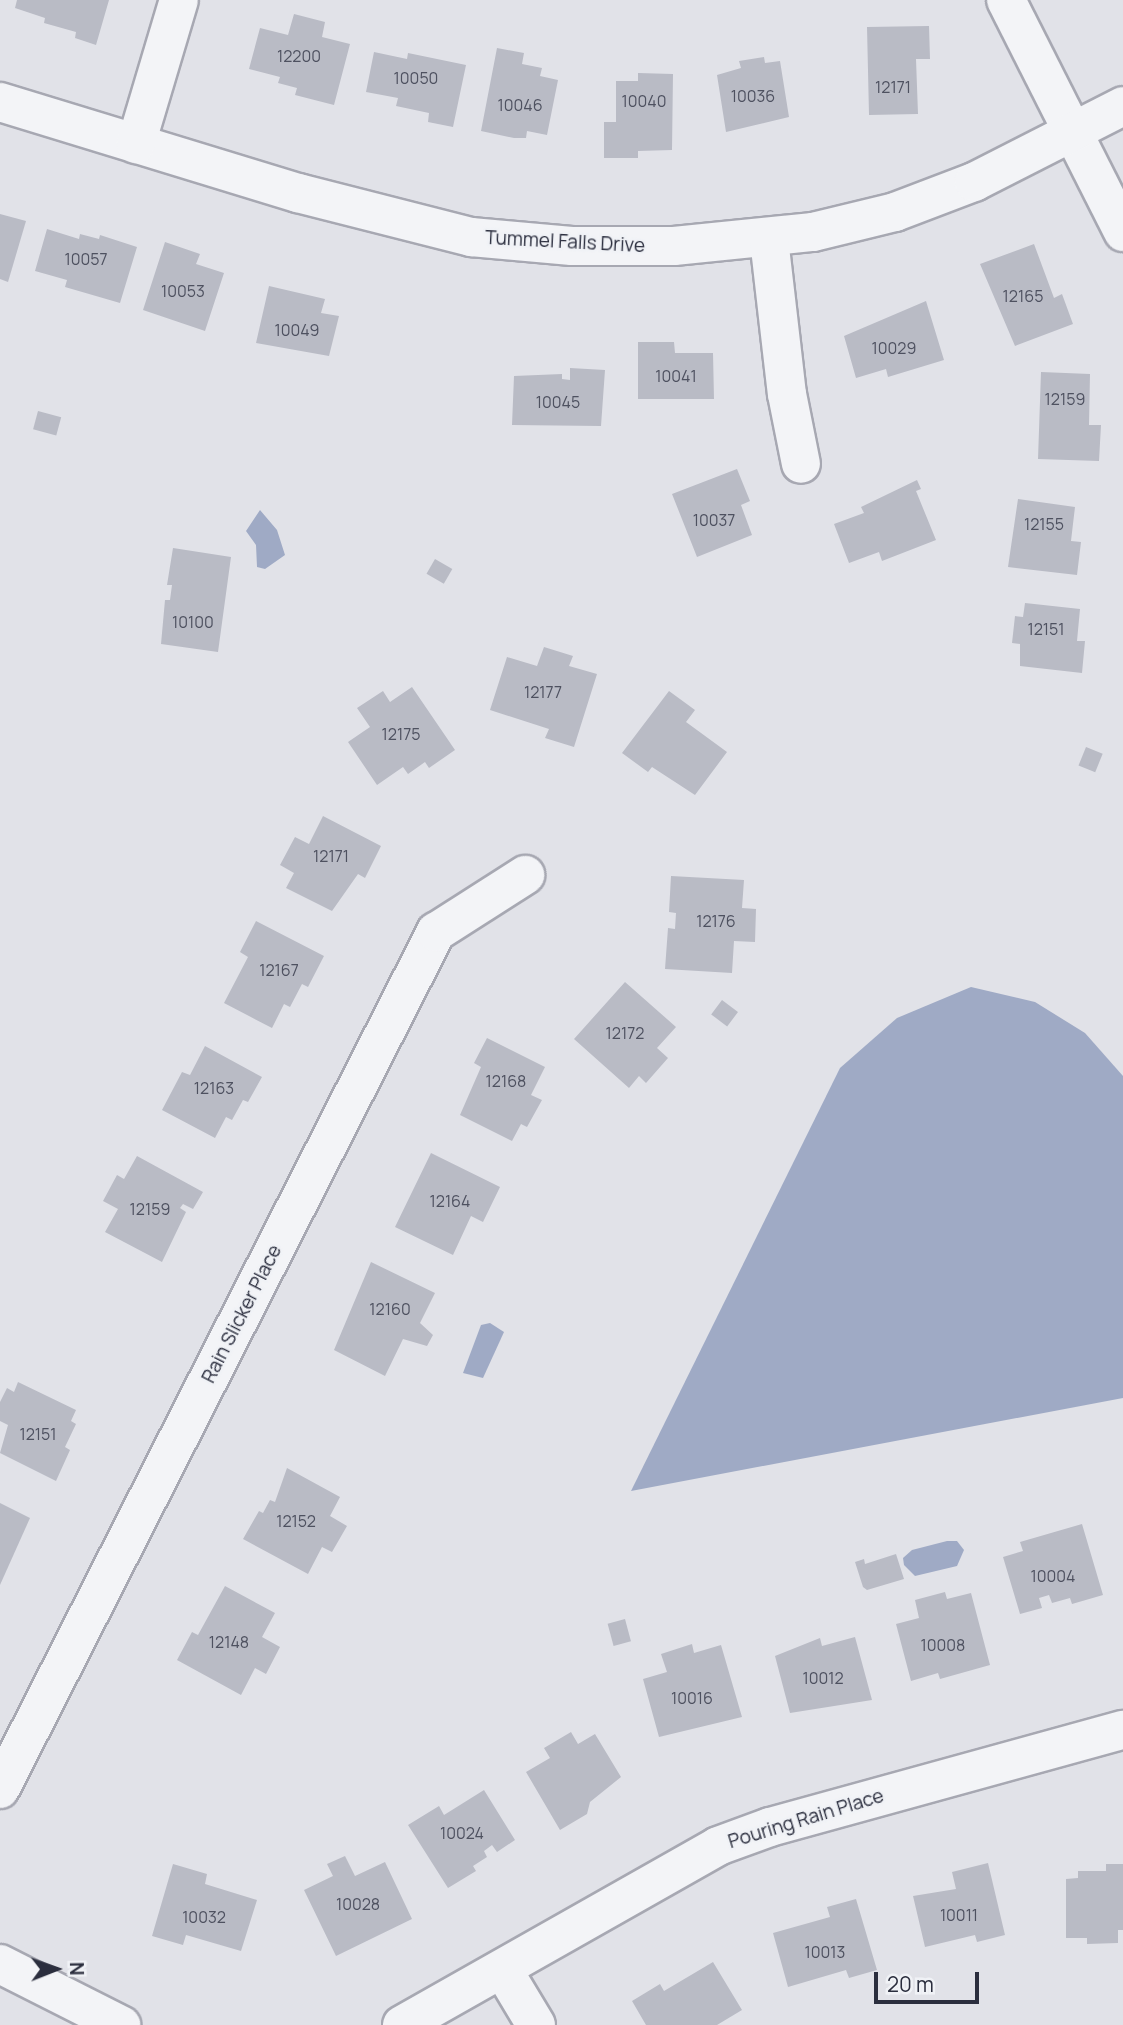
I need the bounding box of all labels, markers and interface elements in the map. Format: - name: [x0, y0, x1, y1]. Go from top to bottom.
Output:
- house number: 12200: [277, 46, 321, 66]
- house number: 10050: [394, 68, 438, 88]
- house number: 12171: [875, 77, 911, 97]
- house number: 10036: [731, 86, 775, 106]
- house number: 10040: [622, 91, 666, 111]
- house number: 10046: [497, 95, 543, 115]
- street label: Tummel Falls Drive: [485, 226, 645, 258]
- house number: 10057: [64, 249, 108, 269]
- house number: 10053: [161, 281, 205, 301]
- house number: 12165: [1003, 286, 1043, 306]
- house number: 10049: [275, 320, 319, 340]
- house number: 10029: [872, 338, 916, 358]
- house number: 10041: [655, 366, 697, 386]
- house number: 12159: [1045, 389, 1085, 409]
- house number: 10045: [536, 392, 580, 412]
- house number: 10037: [693, 510, 735, 530]
- house number: 12155: [1024, 514, 1064, 534]
- house number: 10100: [172, 612, 214, 632]
- house number: 12151: [1027, 619, 1065, 639]
- house number: 12177: [524, 682, 562, 702]
- house number: 12175: [382, 724, 420, 744]
- house number: 12171: [313, 846, 349, 866]
- house number: 12176: [696, 911, 736, 931]
- house number: 12167: [259, 960, 299, 980]
- house number: 12172: [606, 1023, 644, 1043]
- house number: 12168: [486, 1071, 526, 1091]
- house number: 12163: [194, 1078, 234, 1098]
- house number: 12164: [430, 1191, 470, 1211]
- house number: 12159: [130, 1199, 170, 1219]
- street label: Rain Slicker Place: [197, 1241, 287, 1387]
- house number: 12160: [369, 1299, 411, 1319]
- house number: 12151: [19, 1424, 57, 1444]
- house number: 12152: [276, 1511, 316, 1531]
- house number: 10004: [1031, 1566, 1075, 1586]
- house number: 12148: [209, 1632, 249, 1652]
- house number: 10008: [921, 1635, 965, 1655]
- house number: 10012: [802, 1668, 844, 1688]
- house number: 10016: [671, 1688, 713, 1708]
- street label: Pouring Rain Place: [725, 1785, 887, 1853]
- house number: 10024: [440, 1823, 484, 1843]
- house number: 10028: [336, 1894, 380, 1914]
- house number: 10011: [940, 1905, 978, 1925]
- house number: 10032: [182, 1907, 226, 1927]
- north arrow: [21, 1934, 91, 2004]
- house number: 10013: [805, 1942, 845, 1962]
- scale bar: [878, 1958, 983, 2002]
- text: N: [64, 1962, 90, 1976]
- text: 20 m: [887, 1970, 934, 1998]

